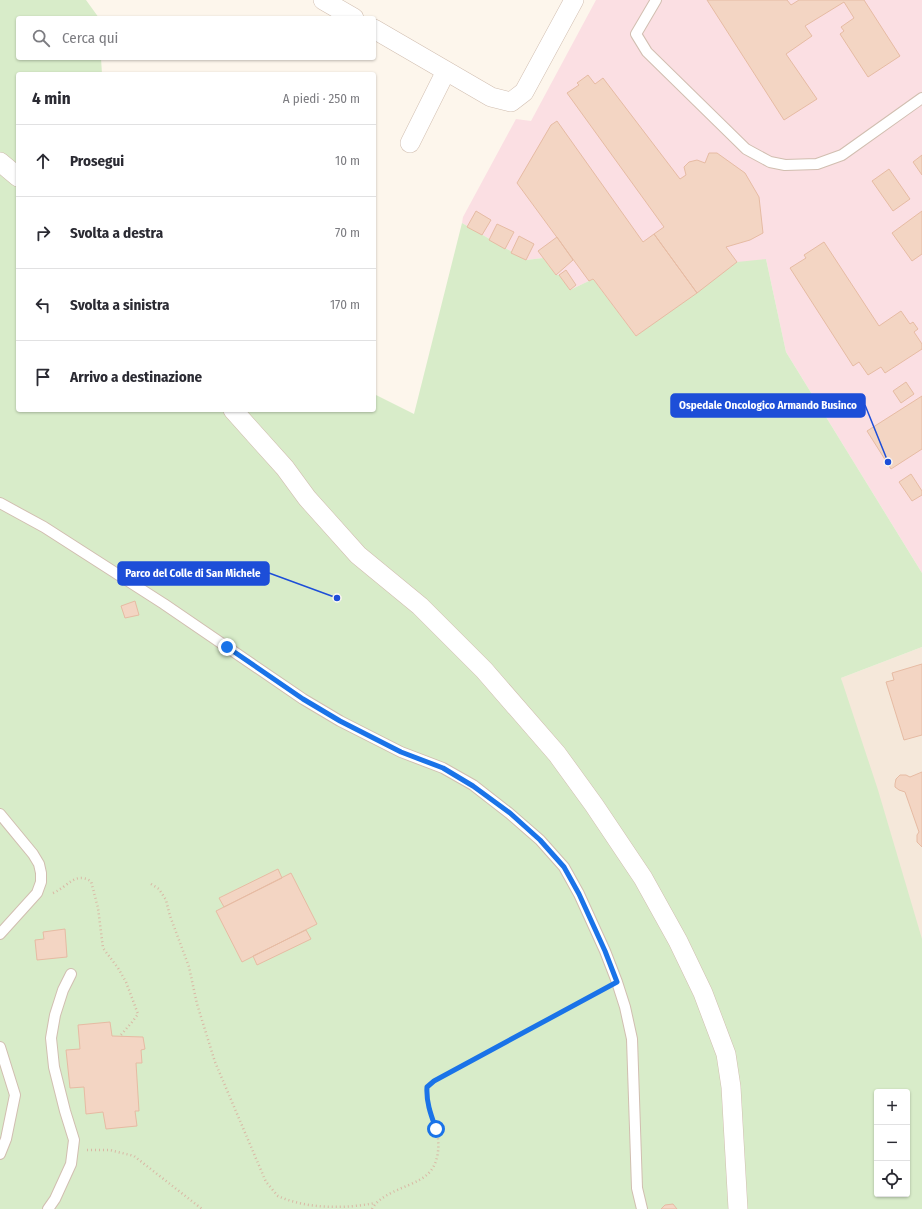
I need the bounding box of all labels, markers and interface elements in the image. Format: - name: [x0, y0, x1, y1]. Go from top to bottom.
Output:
- search box: [16, 16, 376, 60]
- icon: search: [30, 27, 52, 49]
- text: Cerca qui: [62, 29, 118, 47]
- text: 4 min: [32, 88, 71, 109]
- text: A piedi · 250 m: [283, 91, 360, 106]
- icon: ahead: [32, 150, 54, 172]
- text: Prosegui: [70, 152, 124, 170]
- text: 10 m: [335, 153, 360, 168]
- icon: right: [32, 222, 54, 244]
- text: Svolta a destra: [70, 224, 163, 242]
- text: 70 m: [335, 225, 360, 240]
- icon: left: [32, 294, 54, 316]
- text: Svolta a sinistra: [70, 296, 170, 314]
- text: 170 m: [330, 297, 360, 312]
- icon: arrive: [32, 366, 54, 388]
- text: Arrivo a destinazione: [70, 368, 202, 386]
- callout: Ospedale Oncologico Armando Businco: [671, 394, 865, 417]
- text: Ospedale Oncologico Armando Businco: [679, 399, 857, 412]
- callout: Parco del Colle di San Michele: [118, 562, 269, 585]
- text: Parco del Colle di San Michele: [125, 567, 261, 580]
- route end: [218, 638, 236, 656]
- map controls: [874, 1089, 910, 1197]
- button: +: [874, 1089, 910, 1125]
- route start: [427, 1120, 445, 1138]
- button: −: [874, 1125, 910, 1161]
- button: locate: [874, 1161, 910, 1197]

